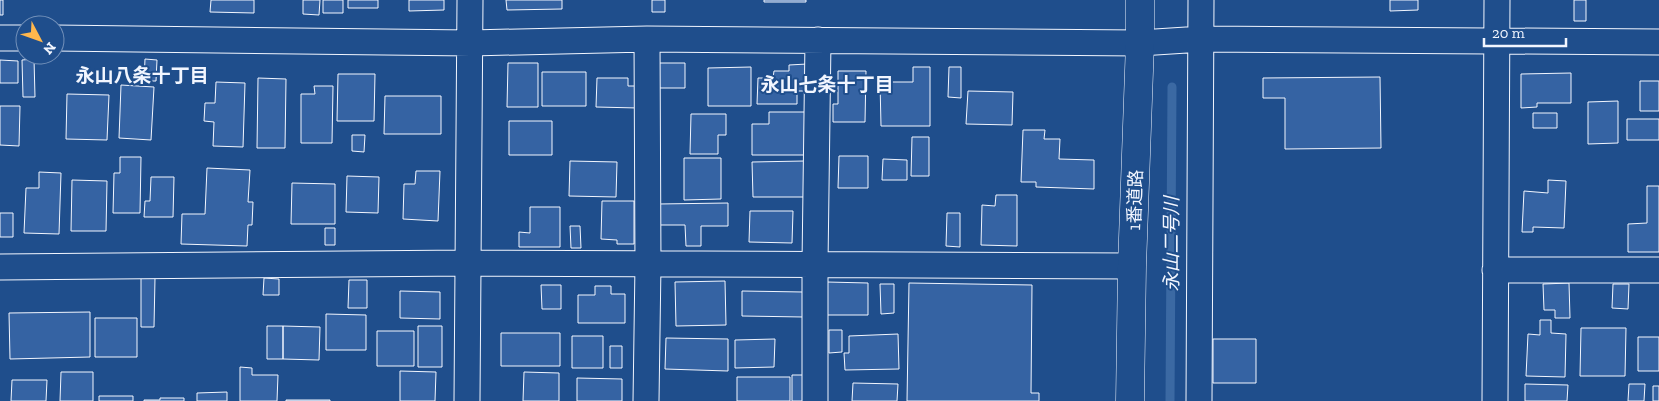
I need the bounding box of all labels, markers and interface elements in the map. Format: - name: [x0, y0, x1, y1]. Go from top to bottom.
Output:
- north arrow: [15, 15, 65, 65]
- scale bar: [1484, 15, 1566, 47]
- text: 20 m: [1492, 24, 1525, 42]
- text: N: [39, 39, 59, 58]
- district label: 永山八条十丁目: [75, 64, 209, 87]
- district label: 永山七条十丁目: [760, 73, 894, 96]
- street label: 1番道路: [1123, 169, 1147, 231]
- water label: 永山二号川: [1160, 195, 1183, 292]

